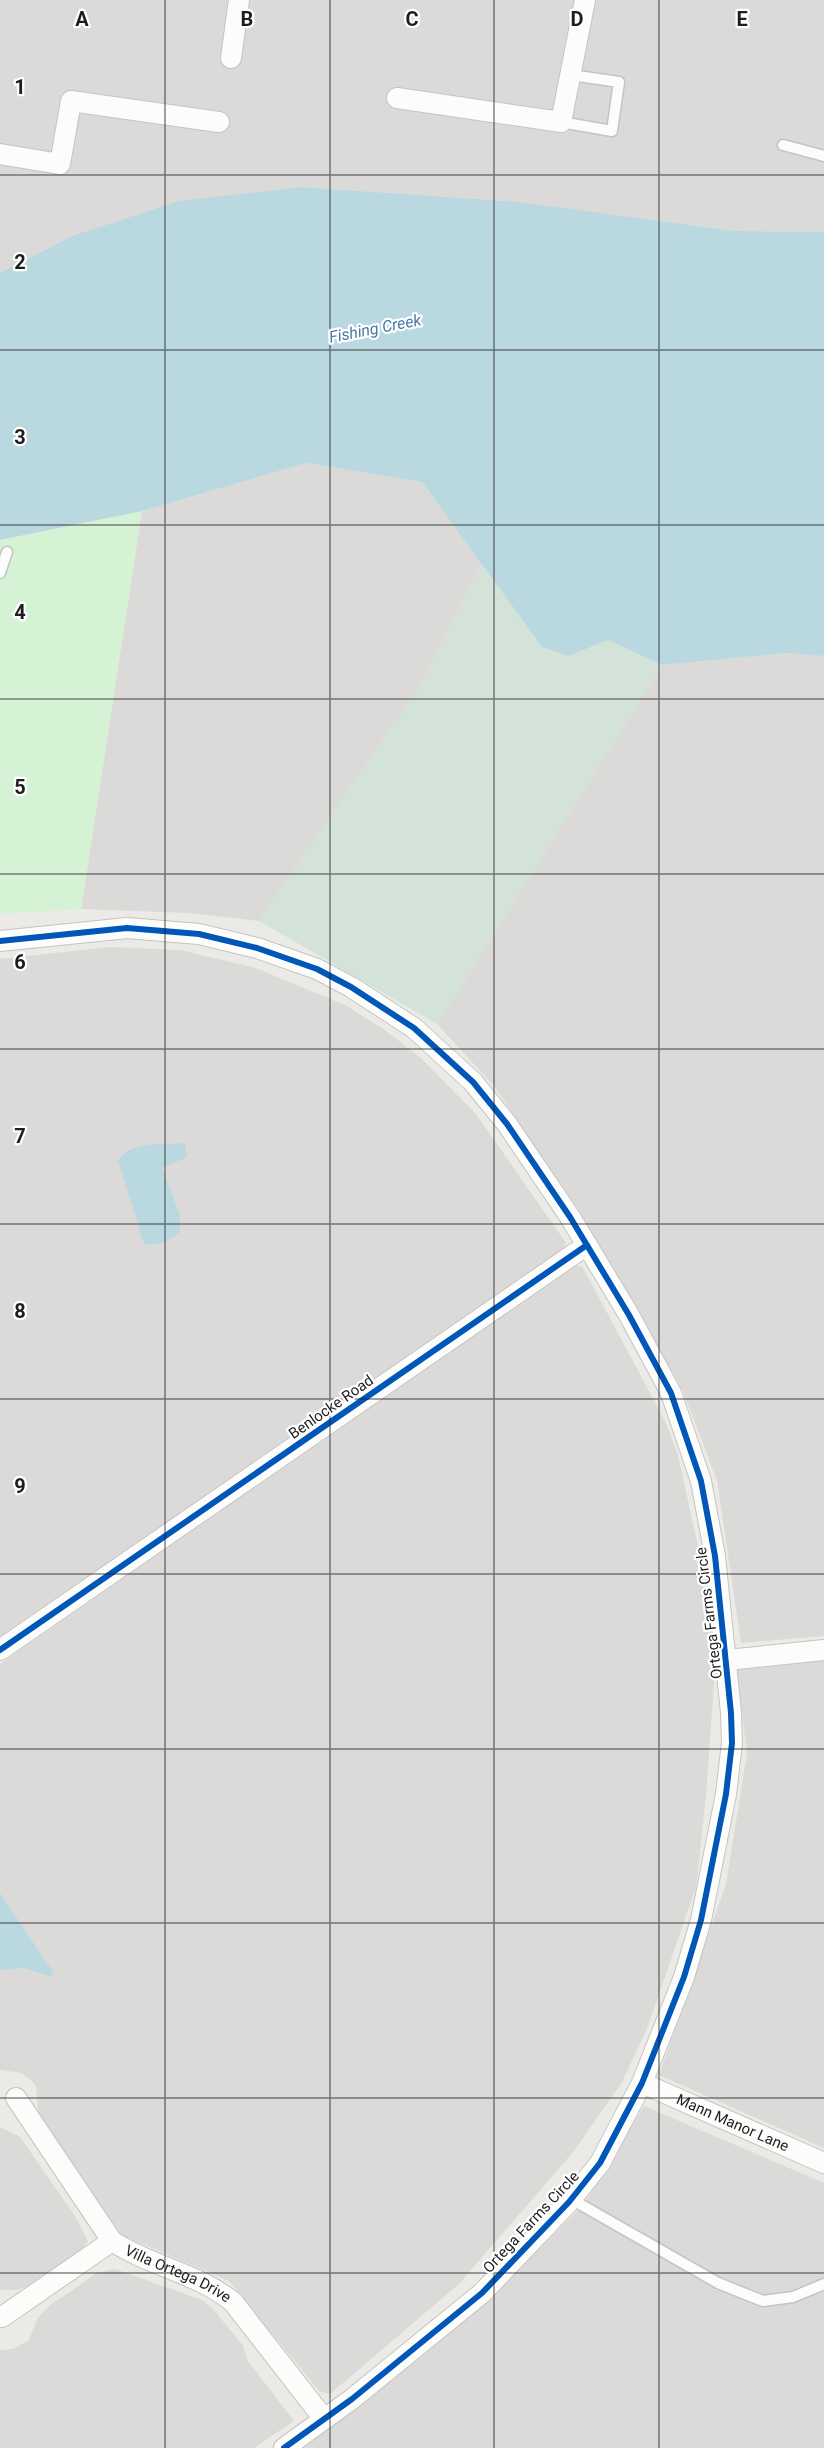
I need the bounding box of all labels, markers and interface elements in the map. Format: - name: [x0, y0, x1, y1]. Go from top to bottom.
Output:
- text: A: [75, 7, 89, 31]
- text: B: [241, 7, 253, 31]
- text: C: [405, 7, 419, 31]
- text: D: [571, 7, 584, 31]
- text: E: [736, 7, 748, 31]
- text: 1: [14, 75, 26, 99]
- text: 2: [14, 250, 26, 274]
- water label: Fishing Creek: [327, 310, 424, 347]
- text: 3: [14, 425, 26, 449]
- text: 4: [14, 600, 26, 624]
- text: 5: [14, 775, 26, 799]
- text: 6: [14, 950, 26, 974]
- text: 7: [14, 1124, 26, 1148]
- text: 8: [14, 1299, 26, 1323]
- street label: Benlocke Road: [285, 1371, 377, 1443]
- text: 9: [14, 1474, 26, 1498]
- street label: Ortega Farms Circle: [692, 1546, 726, 1680]
- street label: Mann Manor Lane: [674, 2090, 792, 2155]
- street label: Ortega Farms Circle: [479, 2167, 583, 2277]
- street label: Villa Ortega Drive: [122, 2241, 235, 2307]

